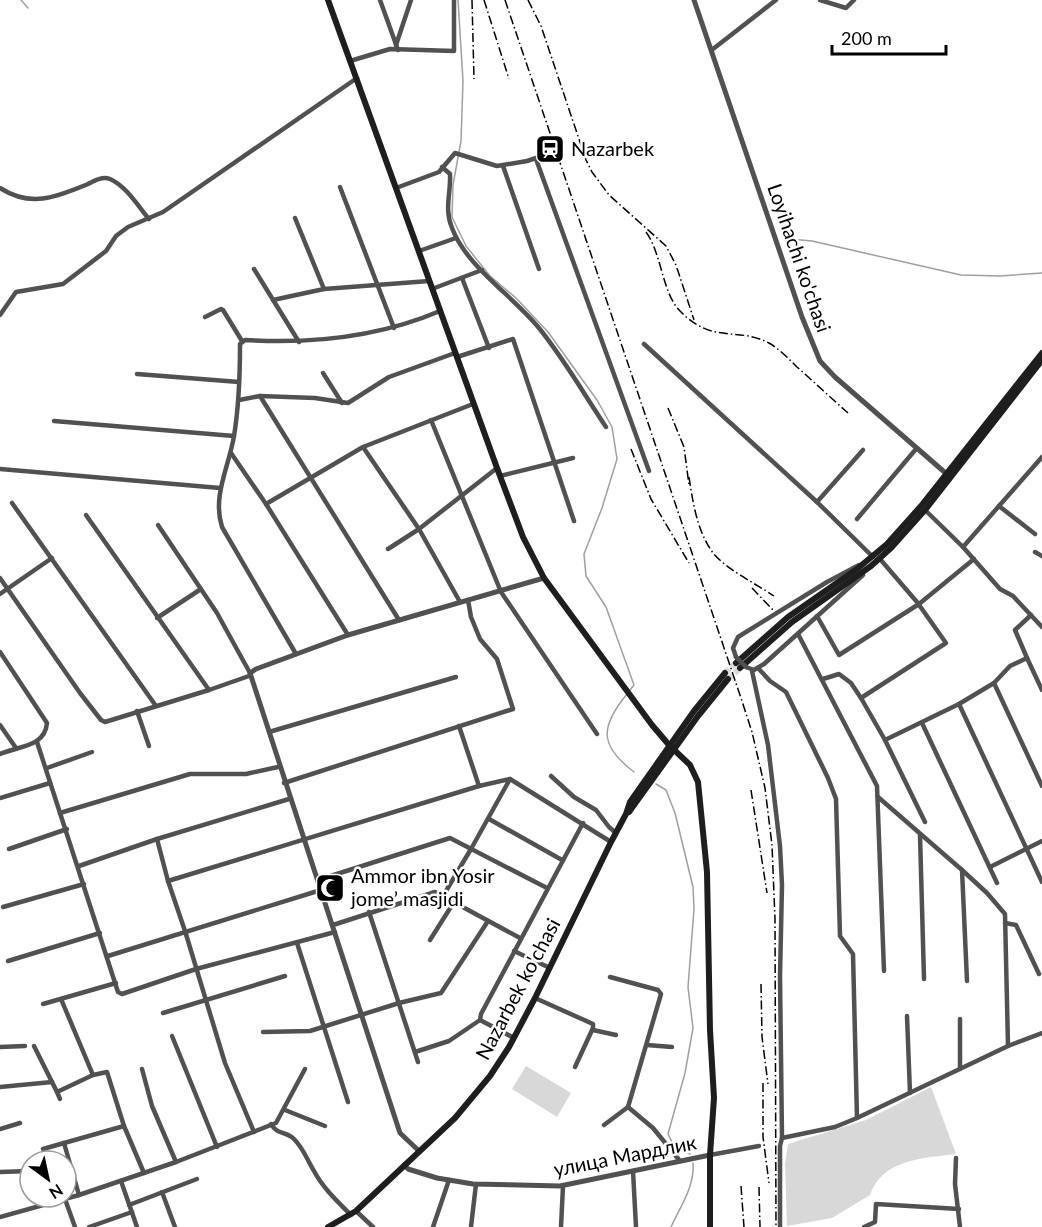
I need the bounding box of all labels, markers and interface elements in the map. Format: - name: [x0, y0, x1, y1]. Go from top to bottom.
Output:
- scale bar: [832, 18, 946, 56]
- text: 200 m: [841, 27, 892, 49]
- station icon: Nazarbek: [534, 133, 566, 165]
- place label: Nazarbek: [571, 136, 655, 160]
- street label: Loyihachi ko'chasi: [763, 180, 837, 335]
- place label: Ammor ibn Yosir jome’ masjidi: [350, 863, 495, 910]
- mosque icon: Ammor ibn Yosir jome’ masjidi: [314, 872, 346, 904]
- street label: Nazarbek ko'chasi: [470, 914, 564, 1063]
- street label: улица Мардлик: [551, 1129, 699, 1181]
- north arrow: [18, 1149, 78, 1209]
- text: N: [46, 1181, 67, 1203]

